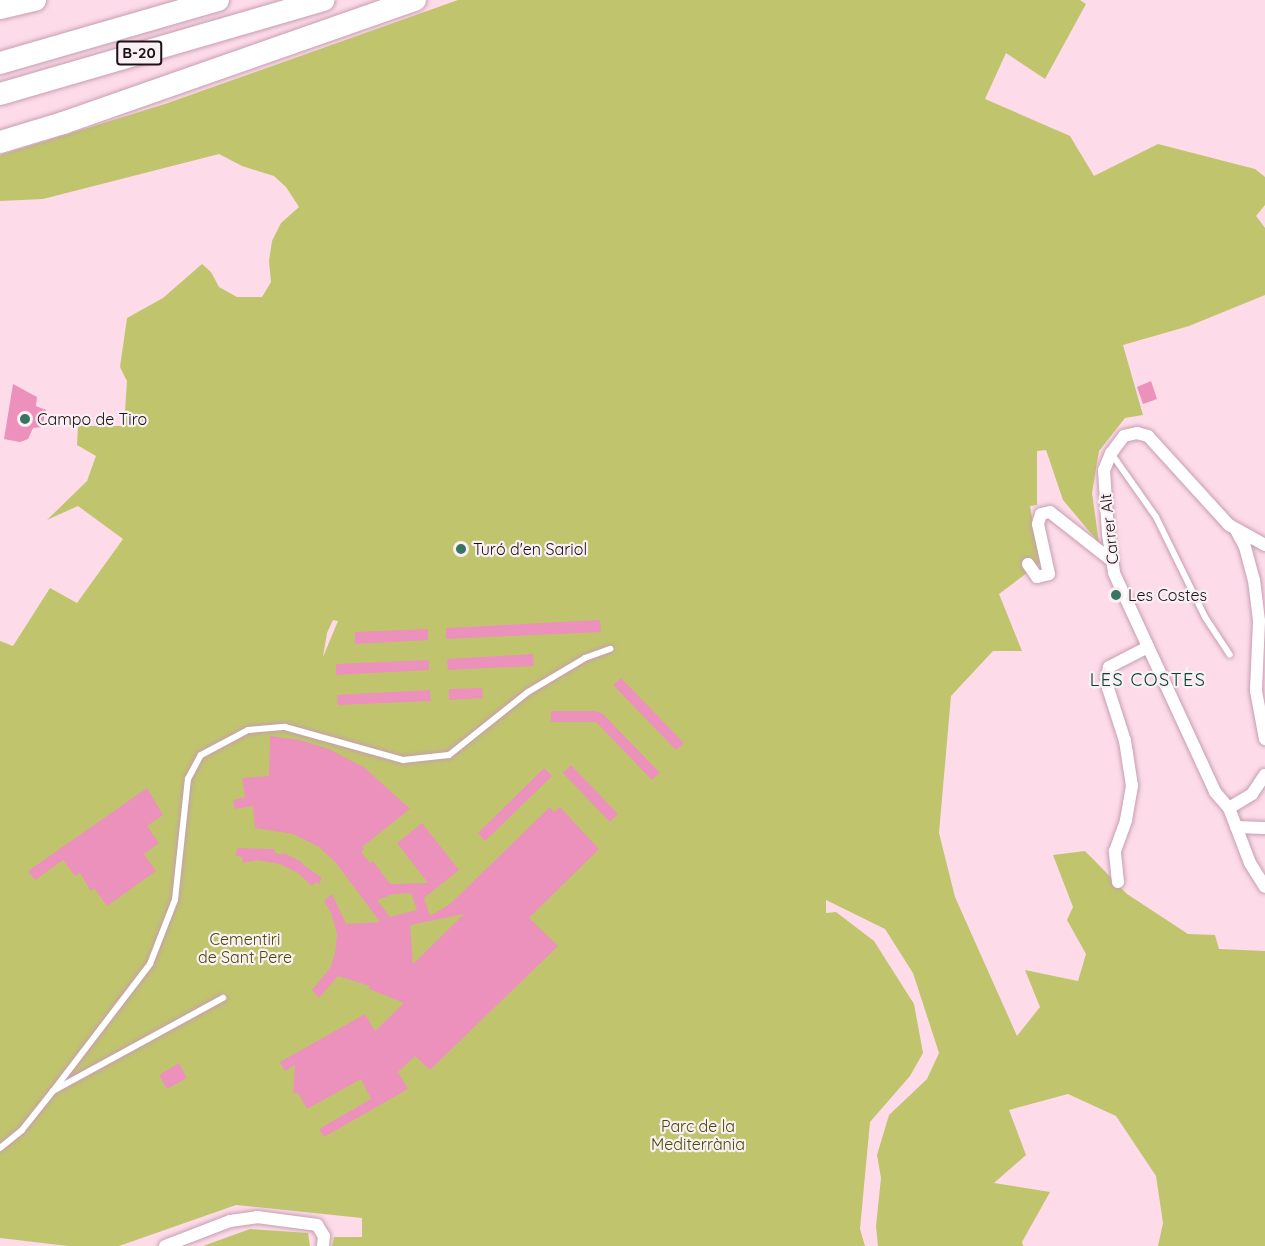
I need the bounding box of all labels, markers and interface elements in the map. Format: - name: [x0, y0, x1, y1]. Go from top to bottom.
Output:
- road number: B-20: [115, 41, 163, 65]
- place label: Campo de Tiro: [37, 409, 147, 429]
- marker: Campo de Tiro: [18, 412, 32, 426]
- street label: Carrer Alt: [1096, 493, 1122, 565]
- place label: Turó d'en Sariol: [473, 539, 587, 559]
- marker: Turó d'en Sariol: [454, 542, 468, 556]
- place label: Les Costes: [1128, 585, 1207, 605]
- marker: Les Costes: [1109, 588, 1123, 602]
- district label: LES COSTES: [1090, 669, 1206, 691]
- park label: Cementiri de Sant Pere: [198, 929, 292, 967]
- park label: Parc de la Mediterrània: [651, 1116, 745, 1154]

